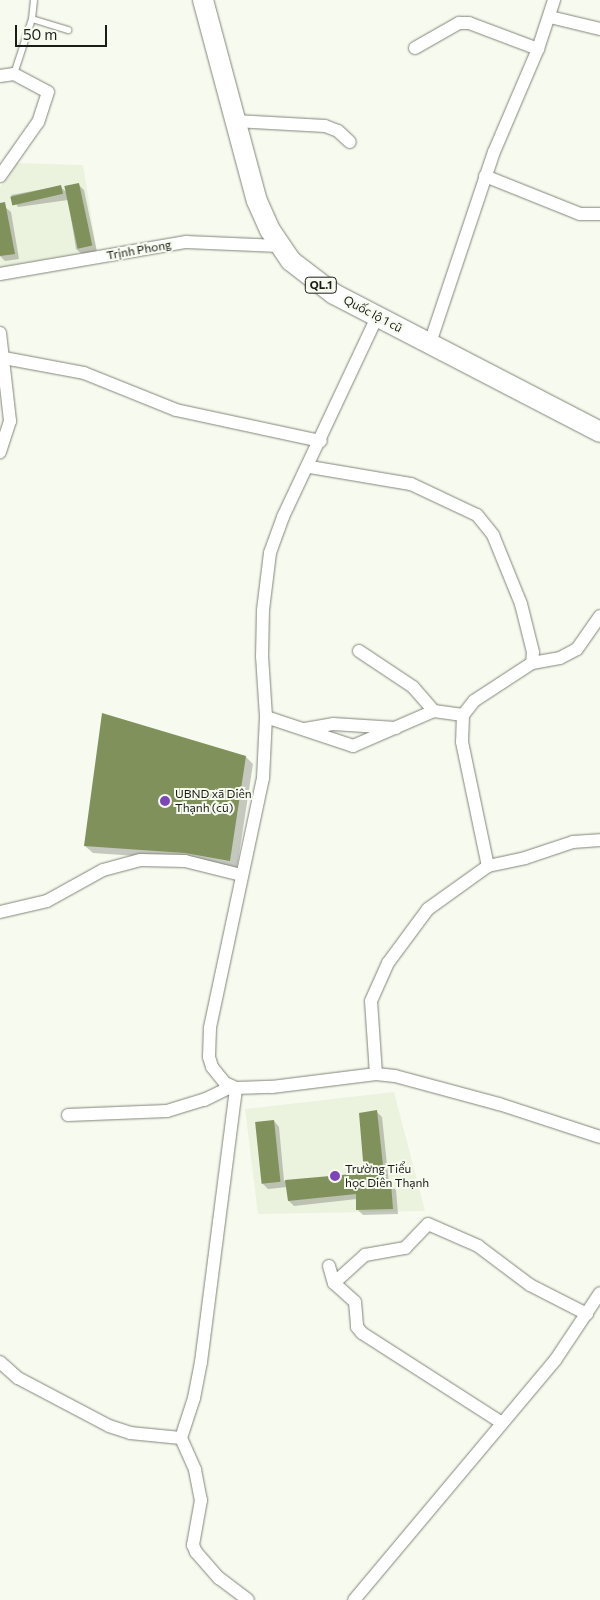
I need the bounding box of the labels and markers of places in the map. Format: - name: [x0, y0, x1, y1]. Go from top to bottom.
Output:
- place label: UBND xã Diên Thạnh (cũ): [175, 787, 252, 815]
- marker: UBND xã Diên Thạnh (cũ): [159, 795, 171, 807]
- place label: Trường Tiểu học Diên Thạnh: [345, 1162, 429, 1190]
- marker: Trường Tiểu học Diên Thạnh: [329, 1170, 341, 1182]

